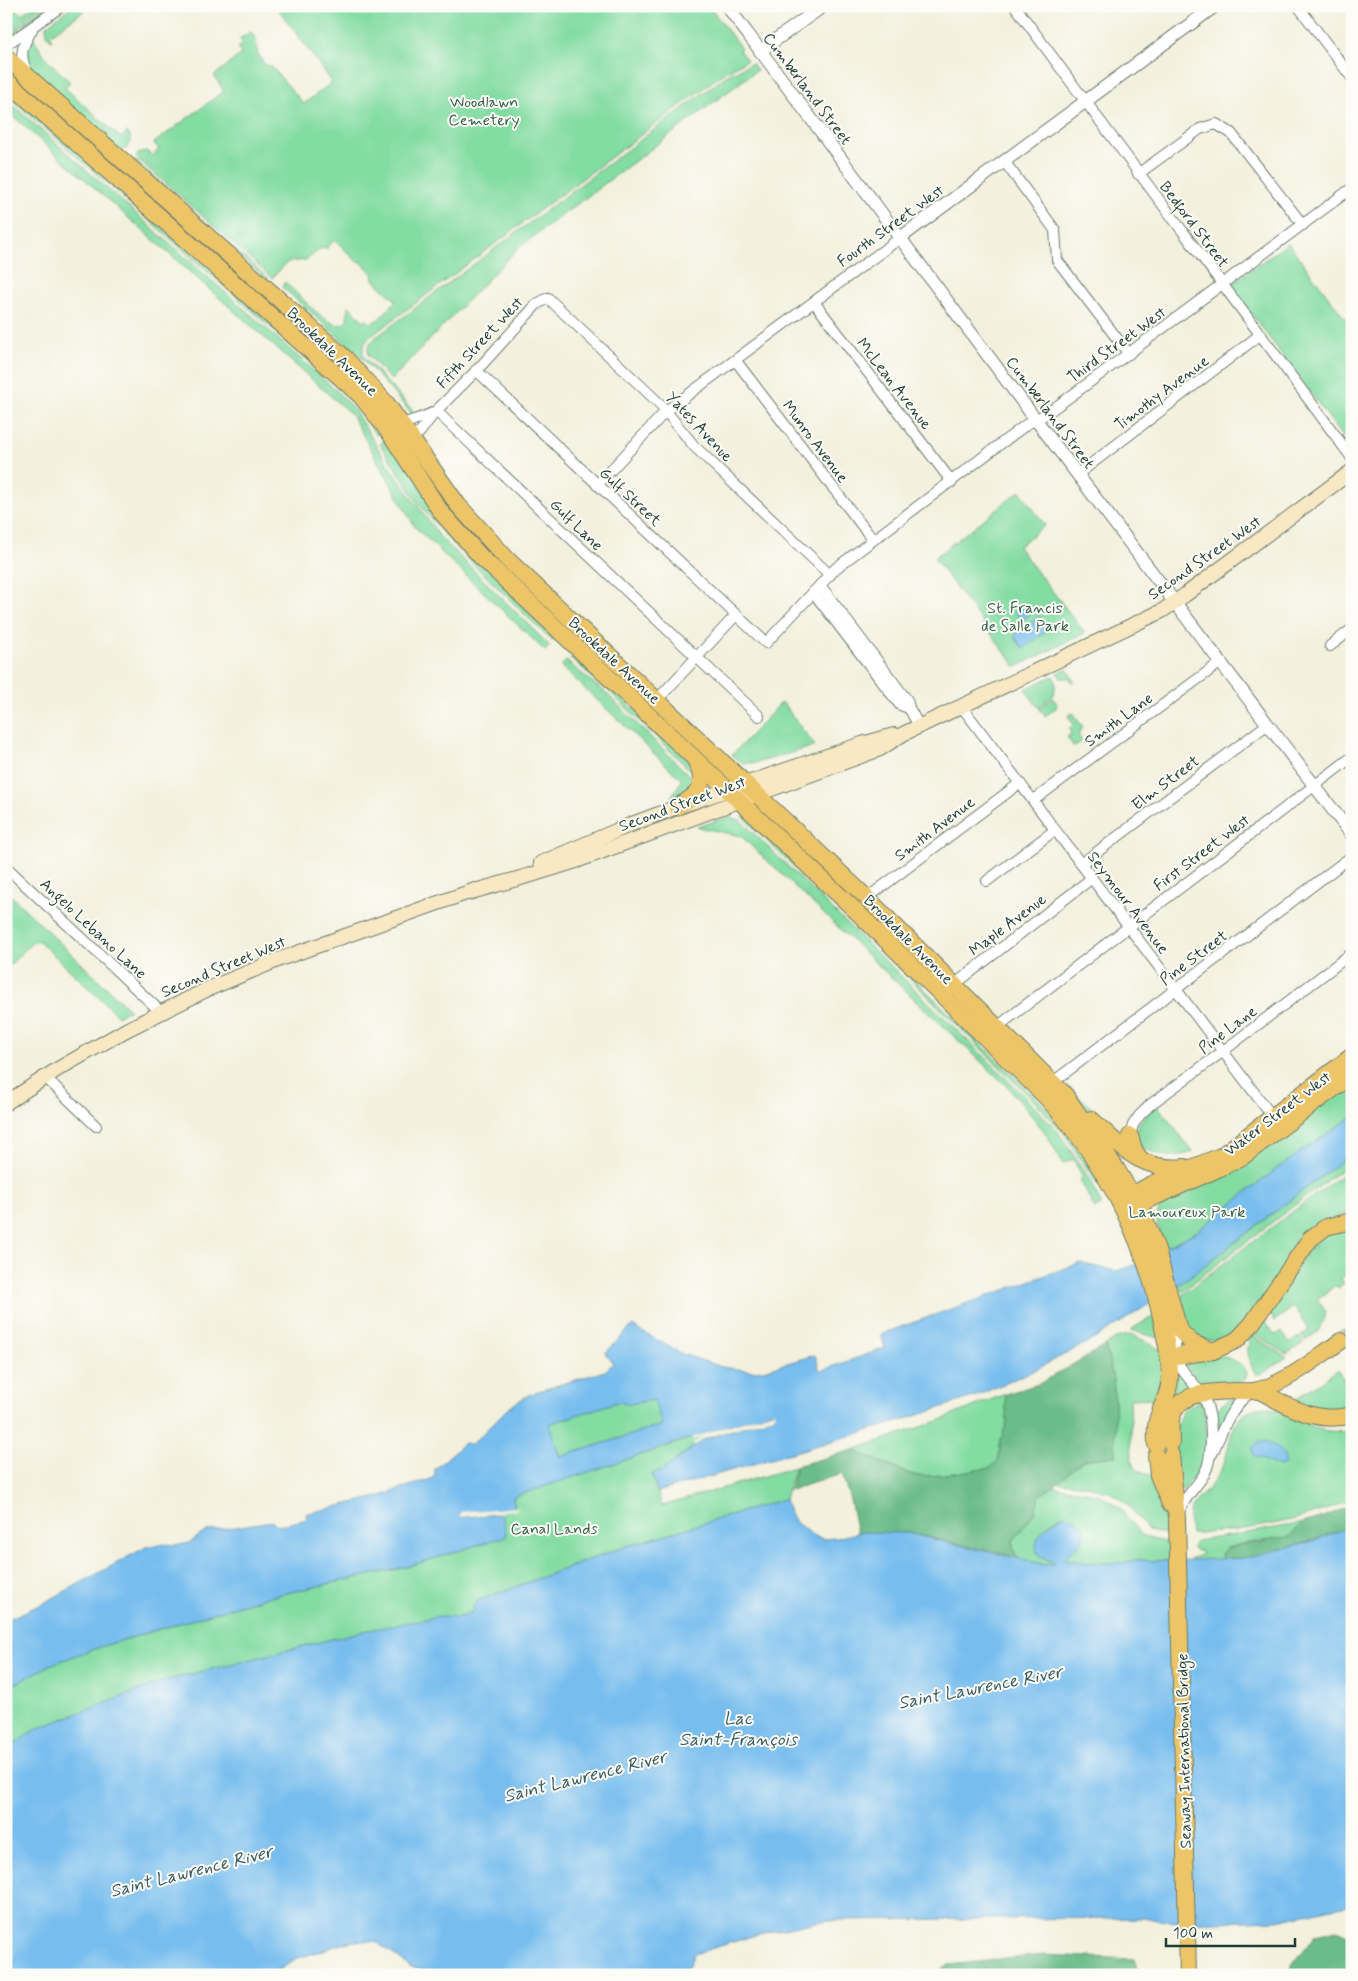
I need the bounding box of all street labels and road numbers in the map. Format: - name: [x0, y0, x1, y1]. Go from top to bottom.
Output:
- street label: Cumberland Street: [758, 28, 856, 149]
- street label: Bedford Street: [1153, 177, 1234, 274]
- street label: Fourth Street West: [833, 180, 948, 272]
- street label: Fifth Street West: [432, 293, 528, 393]
- street label: Third Street West: [1063, 302, 1171, 388]
- street label: Brookdale Avenue: [282, 303, 382, 401]
- street label: McLean Avenue: [851, 334, 937, 434]
- street label: Timothy Avenue: [1111, 351, 1213, 436]
- street label: Cumberland Street: [1001, 352, 1099, 473]
- street label: Yates Avenue: [661, 387, 737, 467]
- street label: Munro Avenue: [777, 397, 853, 487]
- street label: Gulf Street: [594, 463, 666, 532]
- street label: Gulf Lane: [545, 494, 607, 556]
- street label: Second Street West: [1144, 511, 1266, 605]
- street label: Brookdale Avenue: [563, 613, 665, 709]
- street label: Smith Lane: [1080, 688, 1157, 752]
- street label: Elm Street: [1128, 751, 1204, 816]
- street label: Second Street West: [616, 772, 749, 837]
- street label: Smith Avenue: [890, 792, 980, 866]
- street label: First Street West: [1150, 810, 1254, 896]
- street label: Seymour Avenue: [1082, 847, 1174, 959]
- street label: Angelo Lebano Lane: [34, 874, 151, 985]
- street label: Maple Avenue: [965, 889, 1051, 961]
- street label: Brookdale Avenue: [858, 891, 957, 990]
- street label: Pine Street: [1156, 926, 1232, 991]
- street label: Second Street West: [158, 932, 289, 1003]
- street label: Pine Lane: [1194, 1001, 1262, 1059]
- street label: Water Street West: [1220, 1067, 1336, 1161]
- street label: Seaway International Bridge: [1172, 1653, 1198, 1849]

